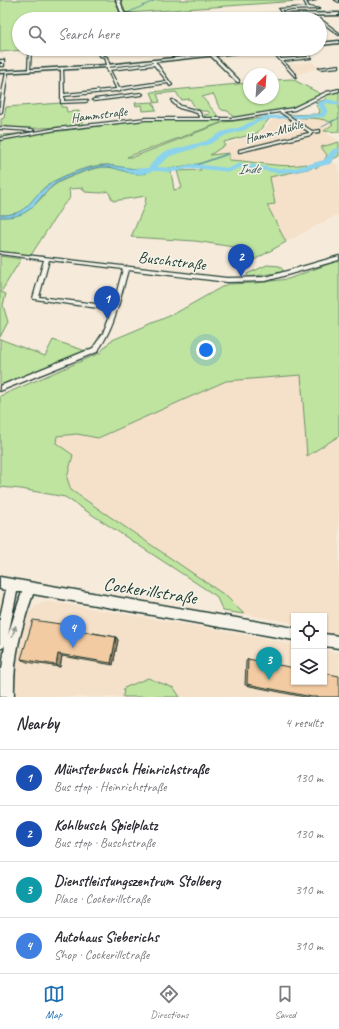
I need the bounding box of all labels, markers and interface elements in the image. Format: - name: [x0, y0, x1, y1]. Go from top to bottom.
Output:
- search box: [12, 12, 327, 56]
- icon: search: [26, 23, 48, 45]
- text: Search here: [58, 25, 119, 44]
- north arrow: [243, 68, 279, 104]
- street label: Hammstraße: [70, 104, 129, 126]
- street label: Hamm-Mühle: [243, 116, 305, 147]
- water label: Inde: [238, 160, 263, 178]
- pin: 2: [228, 244, 254, 277]
- street label: Buschstraße: [137, 247, 209, 275]
- pin: 1: [94, 286, 120, 319]
- your location: [196, 340, 216, 360]
- street label: Cockerillstraße: [102, 572, 200, 610]
- map controls: [291, 613, 327, 685]
- button: locate: [291, 613, 327, 649]
- pin: 4: [60, 615, 86, 648]
- one-way arrow: [11, 625, 17, 637]
- pin: 3: [256, 647, 282, 680]
- button: layers: [291, 649, 327, 685]
- text: Nearby: [16, 713, 59, 734]
- text: 4 results: [285, 715, 323, 731]
- text: Münsterbusch Heinrichstraße: [54, 760, 209, 779]
- text: 1: [26, 770, 32, 786]
- text: 130 m: [295, 770, 323, 786]
- text: Bus stop · Heinrichstraße: [54, 779, 166, 795]
- text: Kohlbusch Spielplatz: [54, 816, 158, 835]
- text: 2: [26, 826, 32, 842]
- text: 130 m: [295, 826, 323, 842]
- text: Bus stop · Buschstraße: [54, 835, 155, 851]
- text: Dienstleistungszentrum Stolberg: [54, 872, 220, 891]
- text: 3: [26, 882, 32, 898]
- text: 310 m: [295, 882, 323, 898]
- text: Place · Cockerillstraße: [54, 891, 150, 907]
- text: Autohaus Sieberichs: [54, 928, 159, 947]
- text: 4: [26, 938, 32, 954]
- text: 310 m: [295, 938, 323, 954]
- text: Shop · Cockerillstraße: [54, 947, 149, 963]
- tab: Map: [43, 983, 65, 1021]
- tab: Directions: [150, 983, 189, 1021]
- tab: Saved: [274, 983, 296, 1021]

